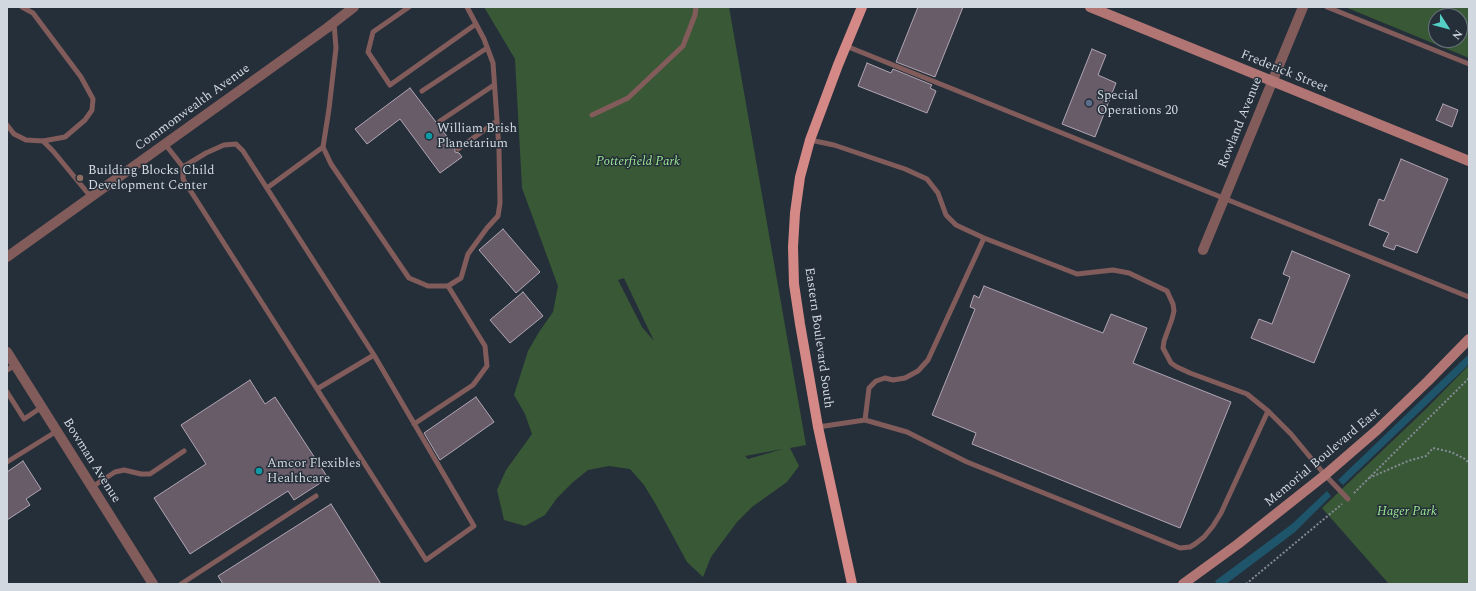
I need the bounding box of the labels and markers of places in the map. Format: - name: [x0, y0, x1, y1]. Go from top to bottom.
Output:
- place label: Special Operations 20: [1097, 88, 1178, 119]
- marker: Special Operations 20: [1084, 98, 1094, 108]
- place label: William Brish Planetarium: [437, 121, 517, 152]
- marker: William Brish Planetarium: [424, 131, 434, 141]
- place label: Building Blocks Child Development Center: [88, 163, 214, 194]
- marker: Building Blocks Child Development Center: [75, 173, 85, 183]
- place label: Amcor Flexibles Healthcare: [267, 456, 361, 487]
- marker: Amcor Flexibles Healthcare: [254, 466, 264, 476]

